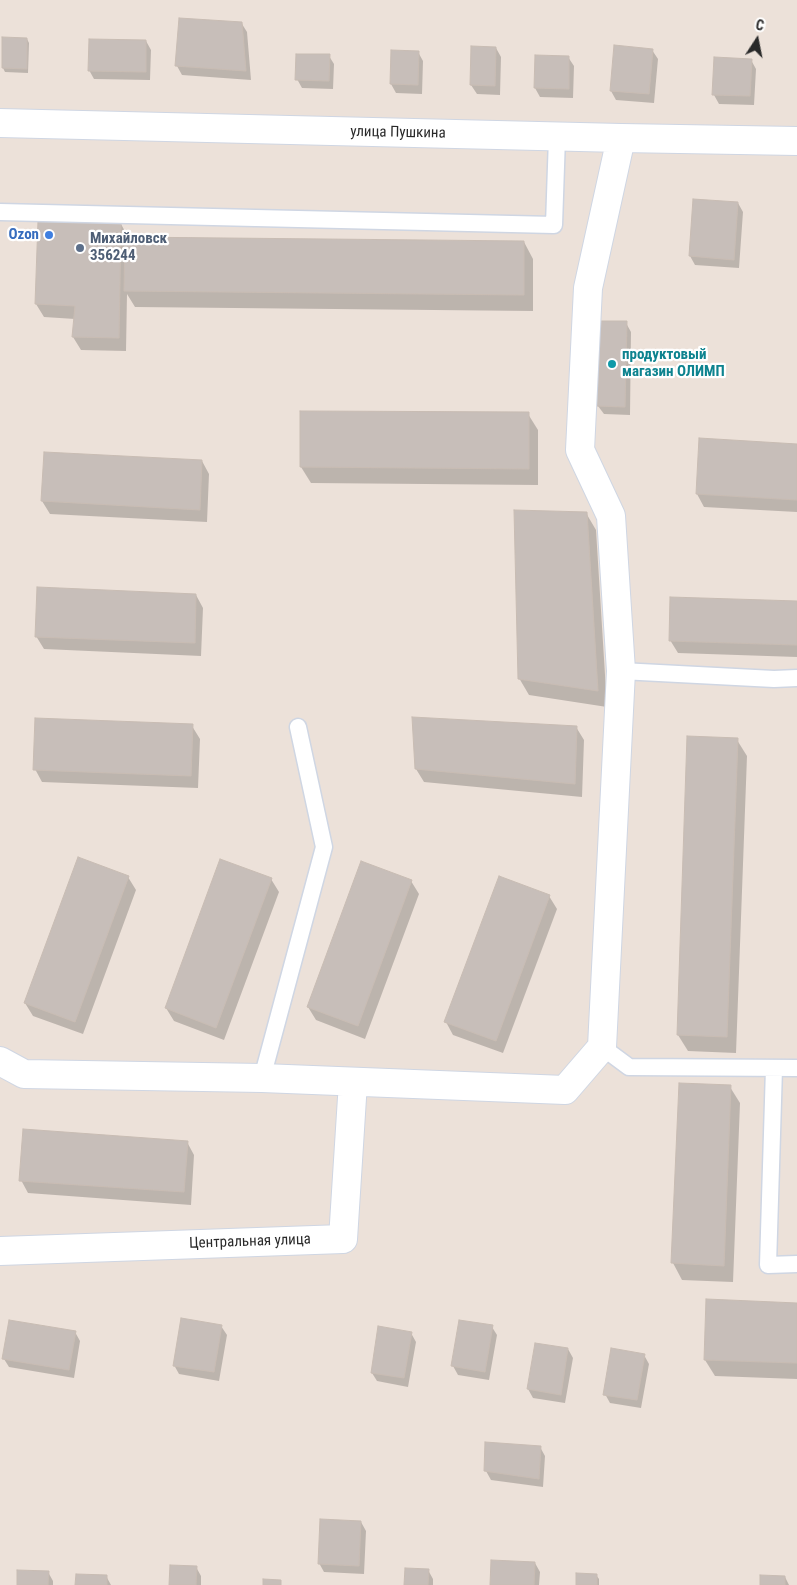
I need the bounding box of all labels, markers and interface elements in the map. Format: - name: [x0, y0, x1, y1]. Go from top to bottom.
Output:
- north arrow: [732, 15, 782, 65]
- text: С: [754, 17, 765, 34]
- street label: улица Пушкина: [350, 123, 446, 143]
- place label: Ozon: [8, 226, 39, 244]
- marker: Ozon: [43, 229, 55, 241]
- place label: Михайловск 356244: [90, 230, 167, 265]
- marker: Михайловск 356244: [74, 242, 86, 254]
- place label: продуктовый магазин ОЛИМП: [622, 346, 725, 381]
- marker: продуктовый магазин ОЛИМП: [606, 358, 618, 370]
- street label: Центральная улица: [189, 1231, 311, 1253]

